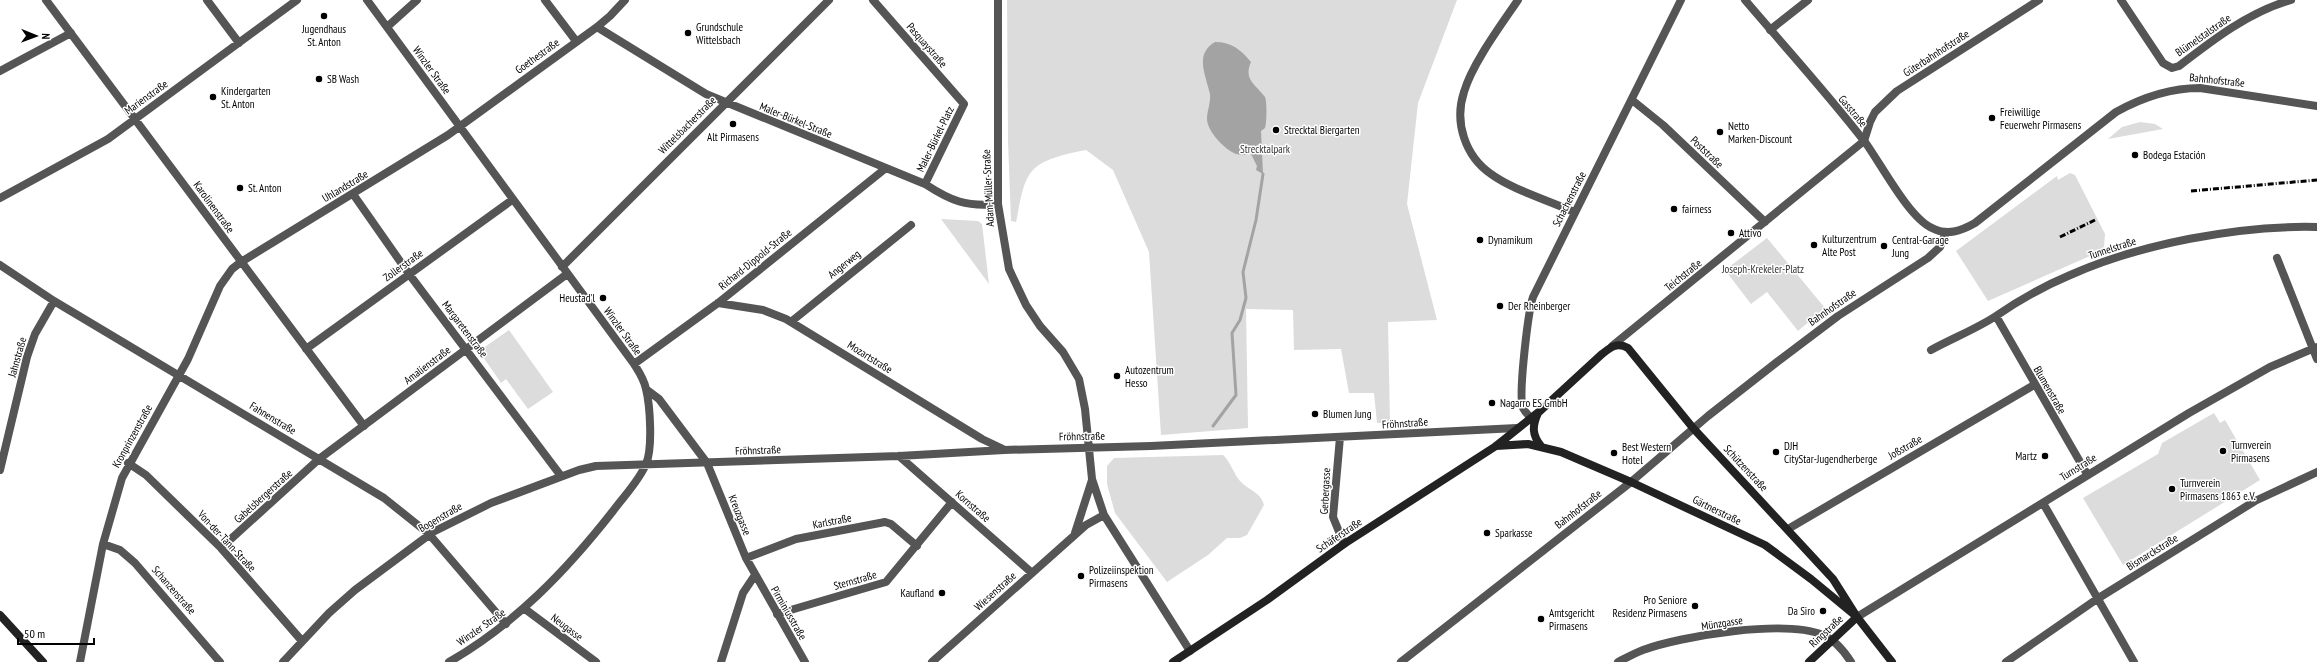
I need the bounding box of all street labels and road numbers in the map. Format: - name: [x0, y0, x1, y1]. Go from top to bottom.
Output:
- street label: Blümelstalstraße: [2173, 10, 2234, 59]
- street label: Pasquaystraße: [904, 20, 951, 71]
- street label: Güterbahnhofstraße: [1900, 26, 1972, 80]
- street label: Goethestraße: [512, 35, 562, 77]
- street label: Winzler Straße: [410, 43, 454, 97]
- street label: Bahnhofstraße: [2189, 70, 2246, 90]
- street label: Marienstraße: [122, 76, 171, 117]
- street label: Gasstraße: [1836, 92, 1871, 130]
- street label: Wittelsbacherstraße: [655, 93, 719, 157]
- street label: Maler-Bürkel-Straße: [758, 99, 835, 141]
- street label: Maler-Bürkel-Platz: [913, 104, 957, 174]
- street label: Poststraße: [1688, 133, 1727, 171]
- street label: Adam-Müller-Straße: [979, 149, 997, 227]
- street label: Uhlandstraße: [319, 167, 371, 205]
- street label: Schachenstraße: [1549, 169, 1589, 229]
- street label: Karolinenstraße: [191, 178, 238, 236]
- street label: Richard-Dippold-Straße: [716, 225, 795, 293]
- street label: Tunnelstraße: [2086, 234, 2138, 262]
- street label: Zollerstraße: [380, 246, 426, 284]
- street label: Angerweg: [825, 246, 863, 281]
- street label: Teichstraße: [1662, 256, 1705, 294]
- street label: Bahnhofstraße: [1805, 285, 1859, 329]
- street label: Margaretenstraße: [439, 298, 491, 361]
- street label: Winzler Straße: [601, 304, 645, 358]
- street label: Jahnstraße: [4, 335, 29, 379]
- street label: Mozartstraße: [845, 338, 895, 377]
- street label: Amalienstraße: [401, 343, 454, 387]
- street label: Blumenstraße: [2031, 363, 2070, 417]
- street label: Fahnenstraße: [247, 399, 299, 438]
- street label: Kronprinzenstraße: [109, 402, 155, 470]
- street label: Fröhnstraße: [1382, 414, 1429, 432]
- street label: Fröhnstraße: [1059, 429, 1106, 443]
- street label: Joßstraße: [1885, 432, 1925, 463]
- street label: Fröhnstraße: [735, 442, 782, 458]
- street label: Schützenstraße: [1721, 442, 1771, 495]
- street label: Turnstraße: [2057, 450, 2099, 484]
- street label: Gabelsbergerstraße: [231, 466, 296, 526]
- street label: Gerbergasse: [1317, 467, 1333, 515]
- street label: Bahnhofstraße: [1552, 486, 1605, 532]
- street label: Kornstraße: [953, 487, 994, 525]
- street label: Gärtnerstraße: [1690, 492, 1744, 528]
- street label: Kreuzgasse: [726, 493, 755, 538]
- street label: Bogenstraße: [416, 499, 465, 535]
- street label: Von-der-Tann-Straße: [194, 507, 259, 575]
- street label: Karlstraße: [811, 510, 853, 532]
- street label: Schäferstraße: [1313, 514, 1365, 555]
- street label: Bismarckstraße: [2124, 530, 2181, 573]
- street label: Schanzenstraße: [149, 563, 199, 618]
- street label: Sternstraße: [832, 567, 879, 593]
- street label: Wiesenstraße: [971, 568, 1019, 613]
- street label: Pirminiusstraße: [768, 584, 810, 643]
- street label: Winzler Straße: [454, 605, 508, 649]
- street label: Neugasse: [548, 610, 586, 644]
- street label: Ringstraße: [1806, 611, 1846, 650]
- street label: Münzgasse: [1700, 613, 1744, 633]

